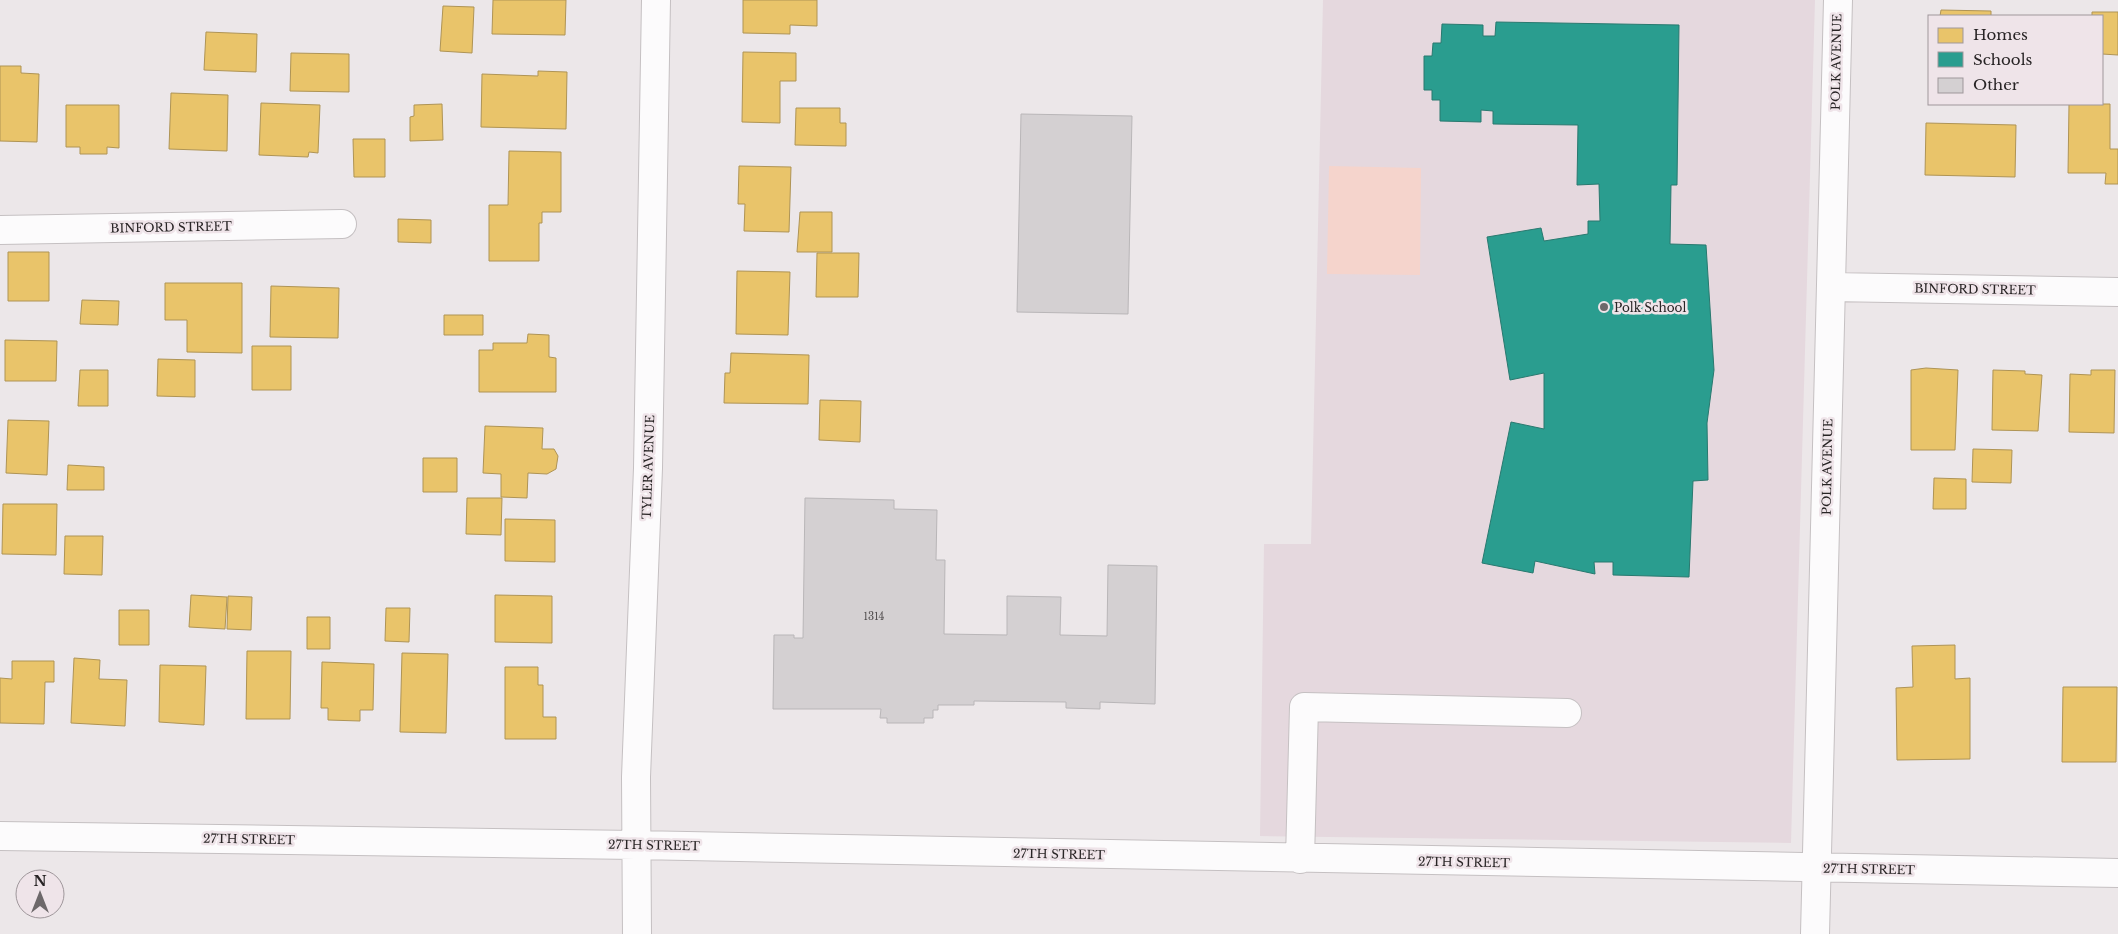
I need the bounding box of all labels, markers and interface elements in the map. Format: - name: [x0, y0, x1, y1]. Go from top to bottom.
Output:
- street label: POLK AVENUE: [1828, 13, 1844, 110]
- legend: [1928, 15, 2103, 105]
- text: Homes: [1973, 25, 2028, 44]
- text: Schools: [1973, 50, 2033, 69]
- text: Other: [1973, 75, 2020, 94]
- street label: BINFORD STREET: [110, 218, 232, 236]
- street label: BINFORD STREET: [1914, 280, 2036, 298]
- place label: Polk School: [1614, 300, 1686, 315]
- marker: Polk School: [1598, 301, 1610, 313]
- street label: TYLER AVENUE: [639, 414, 657, 519]
- street label: POLK AVENUE: [1819, 418, 1835, 515]
- house number: 1314: [864, 610, 885, 623]
- street label: 27TH STREET: [203, 831, 295, 847]
- street label: 27TH STREET: [608, 837, 700, 853]
- street label: 27TH STREET: [1013, 846, 1105, 862]
- street label: 27TH STREET: [1418, 854, 1510, 870]
- street label: 27TH STREET: [1823, 861, 1915, 877]
- north arrow: [15, 869, 65, 919]
- text: N: [33, 872, 47, 890]

